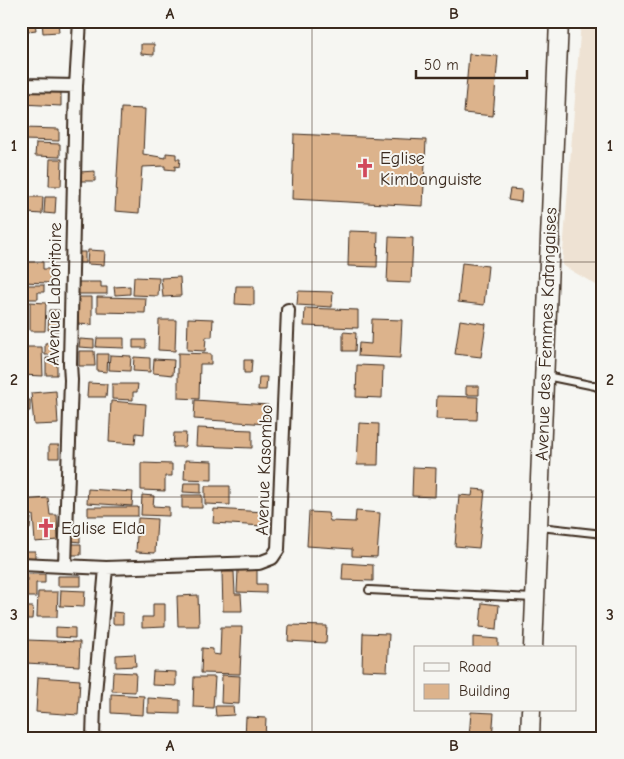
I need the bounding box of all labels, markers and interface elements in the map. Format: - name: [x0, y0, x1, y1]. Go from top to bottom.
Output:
- text: A: [166, 5, 175, 23]
- text: B: [449, 5, 459, 23]
- scale bar: [416, 48, 528, 80]
- text: 50 m: [424, 56, 459, 74]
- text: 1: [11, 137, 17, 155]
- text: 1: [607, 137, 613, 155]
- place label: Eglise Kimbanguiste: [380, 148, 482, 190]
- church icon: Eglise Kimbanguiste: [354, 157, 376, 179]
- street label: Avenue des Femmes Katangaises: [532, 207, 561, 461]
- street label: Avenue Laboritoire: [43, 222, 66, 366]
- text: 2: [10, 371, 18, 389]
- text: 2: [606, 371, 614, 389]
- street label: Avenue Kasombo: [252, 404, 277, 536]
- church icon: Eglise Elda: [35, 517, 57, 539]
- place label: Eglise Elda: [61, 518, 146, 539]
- text: 3: [10, 606, 18, 624]
- text: 3: [606, 606, 614, 624]
- legend: [414, 646, 576, 712]
- text: Road: [459, 658, 491, 676]
- text: Building: [459, 682, 510, 700]
- text: A: [166, 737, 175, 755]
- text: B: [449, 737, 459, 755]

